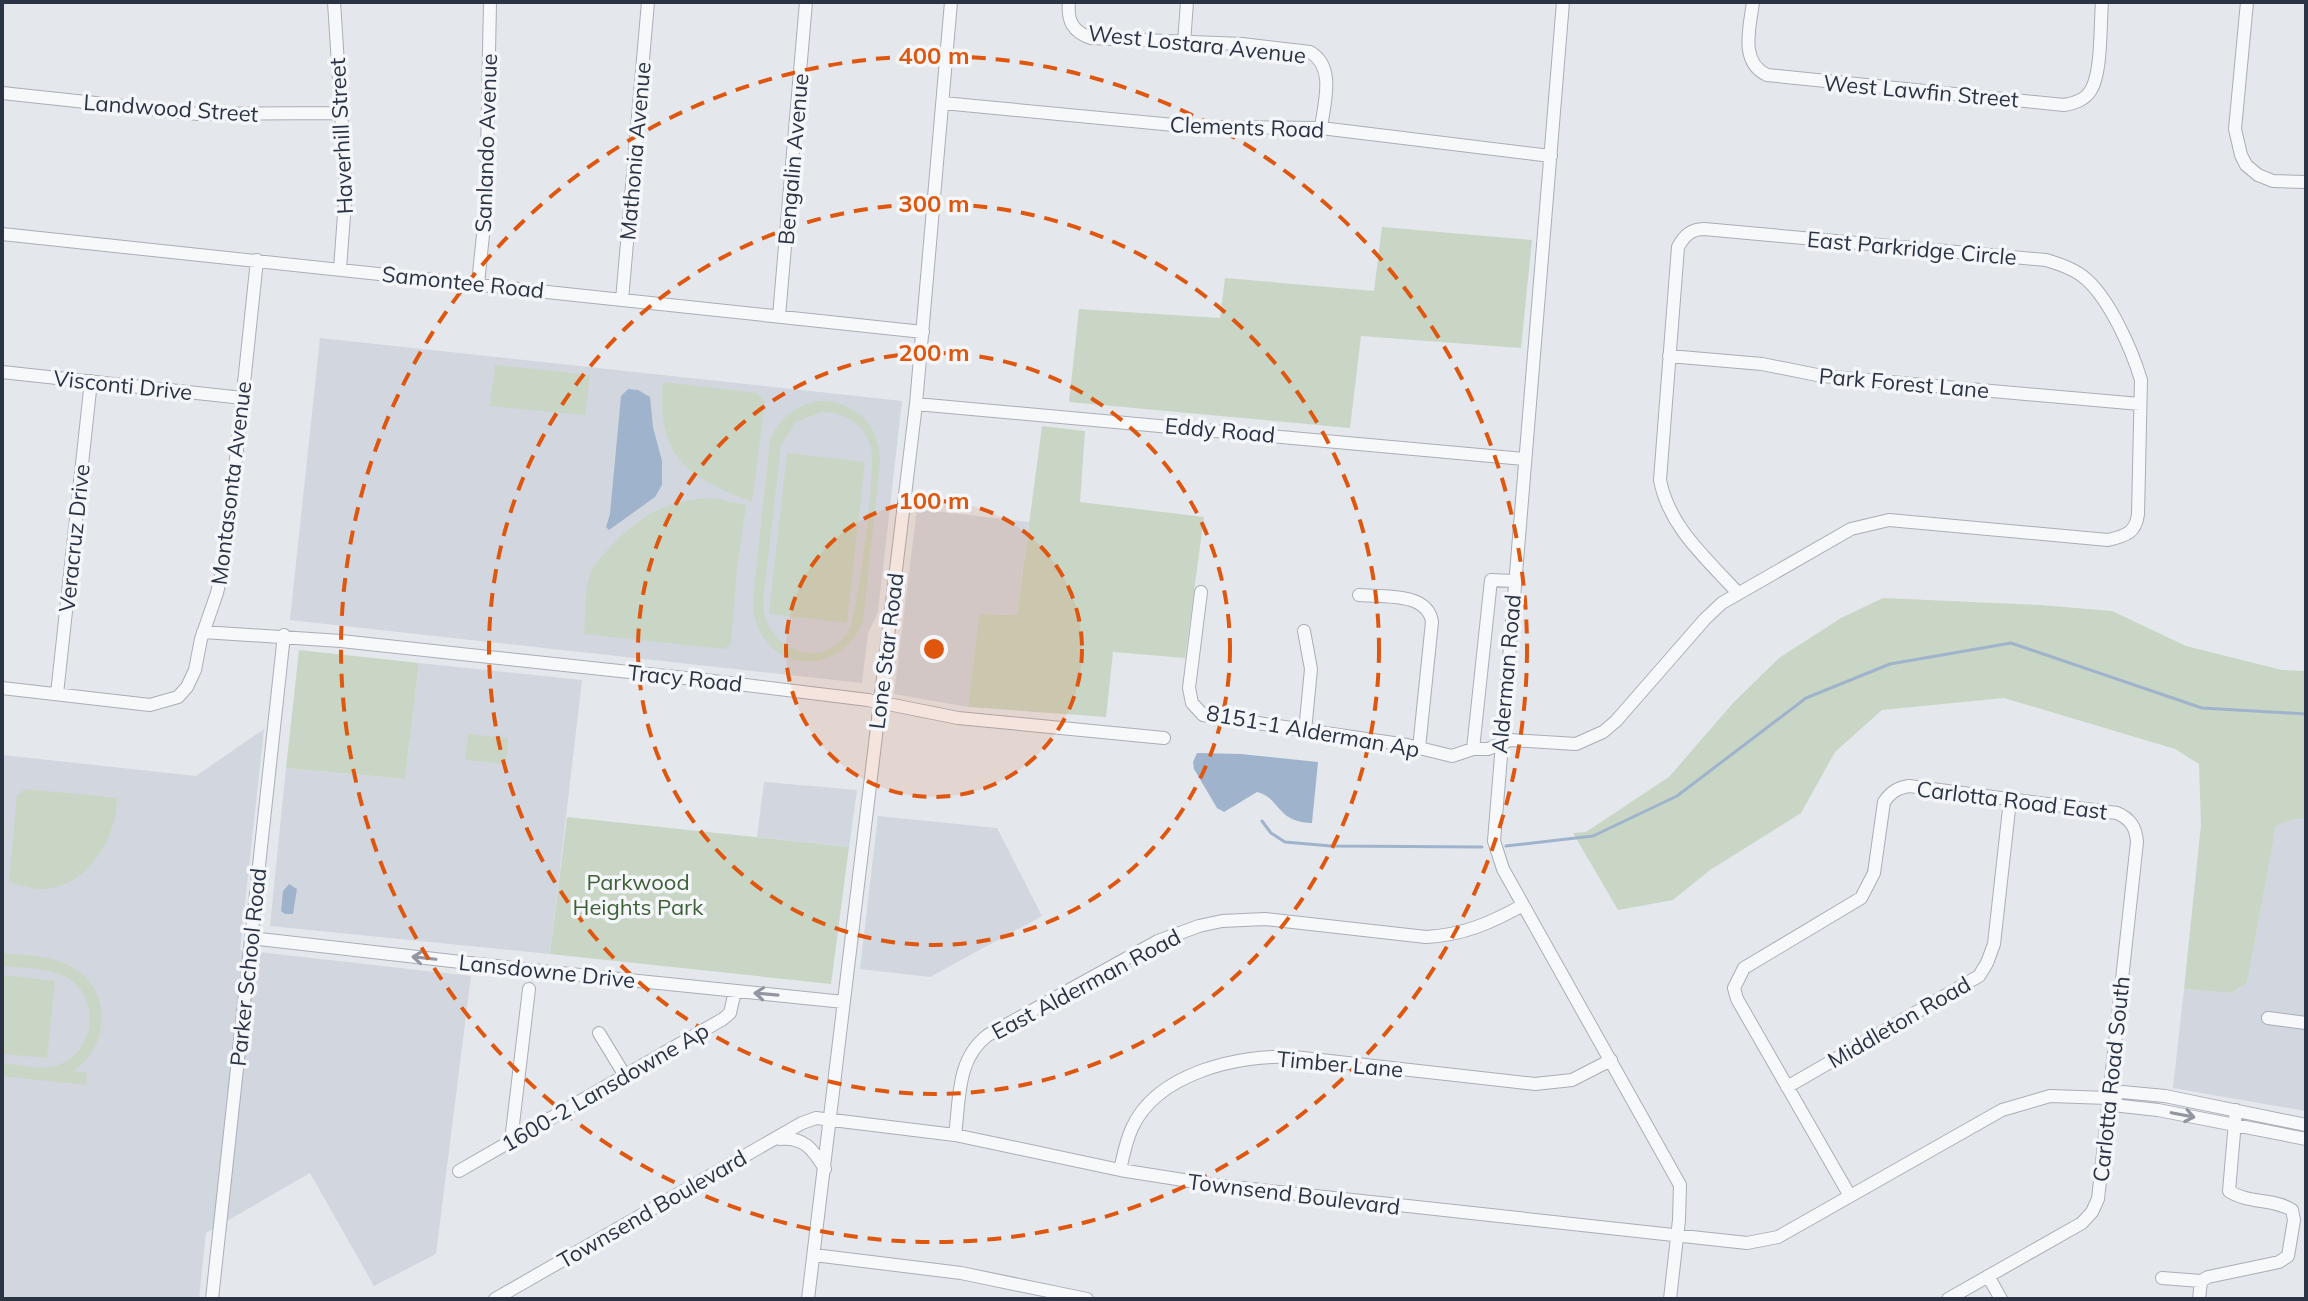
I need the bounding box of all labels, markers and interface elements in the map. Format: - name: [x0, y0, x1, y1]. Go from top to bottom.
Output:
- street label: West Lostara Avenue: [1087, 19, 1307, 69]
- text: 400 m: [898, 40, 970, 70]
- street label: Sanlando Avenue: [469, 53, 503, 233]
- street label: Haverhill Street: [323, 57, 359, 215]
- street label: Mathonia Avenue: [613, 61, 657, 241]
- street label: West Lawfin Street: [1822, 69, 2020, 114]
- street label: Bengalin Avenue: [772, 72, 814, 246]
- street label: Landwood Street: [83, 88, 260, 128]
- street label: Clements Road: [1169, 110, 1325, 144]
- text: 300 m: [898, 188, 970, 218]
- street label: East Parkridge Circle: [1806, 225, 2018, 271]
- street label: Samontee Road: [381, 260, 545, 304]
- text: 200 m: [898, 337, 970, 367]
- street label: Park Forest Lane: [1818, 362, 1990, 404]
- street label: Visconti Drive: [52, 364, 194, 406]
- street label: Montasonta Avenue: [205, 380, 257, 586]
- street label: Eddy Road: [1164, 411, 1276, 449]
- street label: Veracruz Drive: [52, 462, 96, 614]
- text: 100 m: [898, 485, 970, 515]
- street label: Lone Star Road: [863, 571, 909, 731]
- street label: Alderman Road: [1485, 593, 1527, 755]
- centre of rings: [920, 635, 948, 663]
- street label: Tracy Road: [626, 658, 744, 698]
- street label: 8151-1 Alderman Ap: [1204, 698, 1422, 764]
- street label: Carlotta Road East: [1915, 774, 2109, 826]
- street label: Parker School Road: [224, 866, 272, 1068]
- park label: Parkwood Heights Park: [573, 868, 704, 921]
- street label: East Alderman Road: [987, 922, 1185, 1046]
- street label: Lansdowne Drive: [457, 948, 637, 994]
- one-way arrow: [411, 951, 438, 966]
- street label: Middleton Road: [1823, 970, 1975, 1074]
- street label: Carlotta Road South: [2086, 975, 2136, 1183]
- one-way arrow: [753, 986, 780, 1001]
- street label: 1600-2 Lansdowne Ap: [496, 1016, 714, 1158]
- street label: Timber Lane: [1276, 1045, 1404, 1083]
- one-way arrow: [2170, 1108, 2195, 1123]
- street label: Townsend Boulevard: [552, 1143, 752, 1275]
- street label: Townsend Boulevard: [1186, 1167, 1402, 1221]

